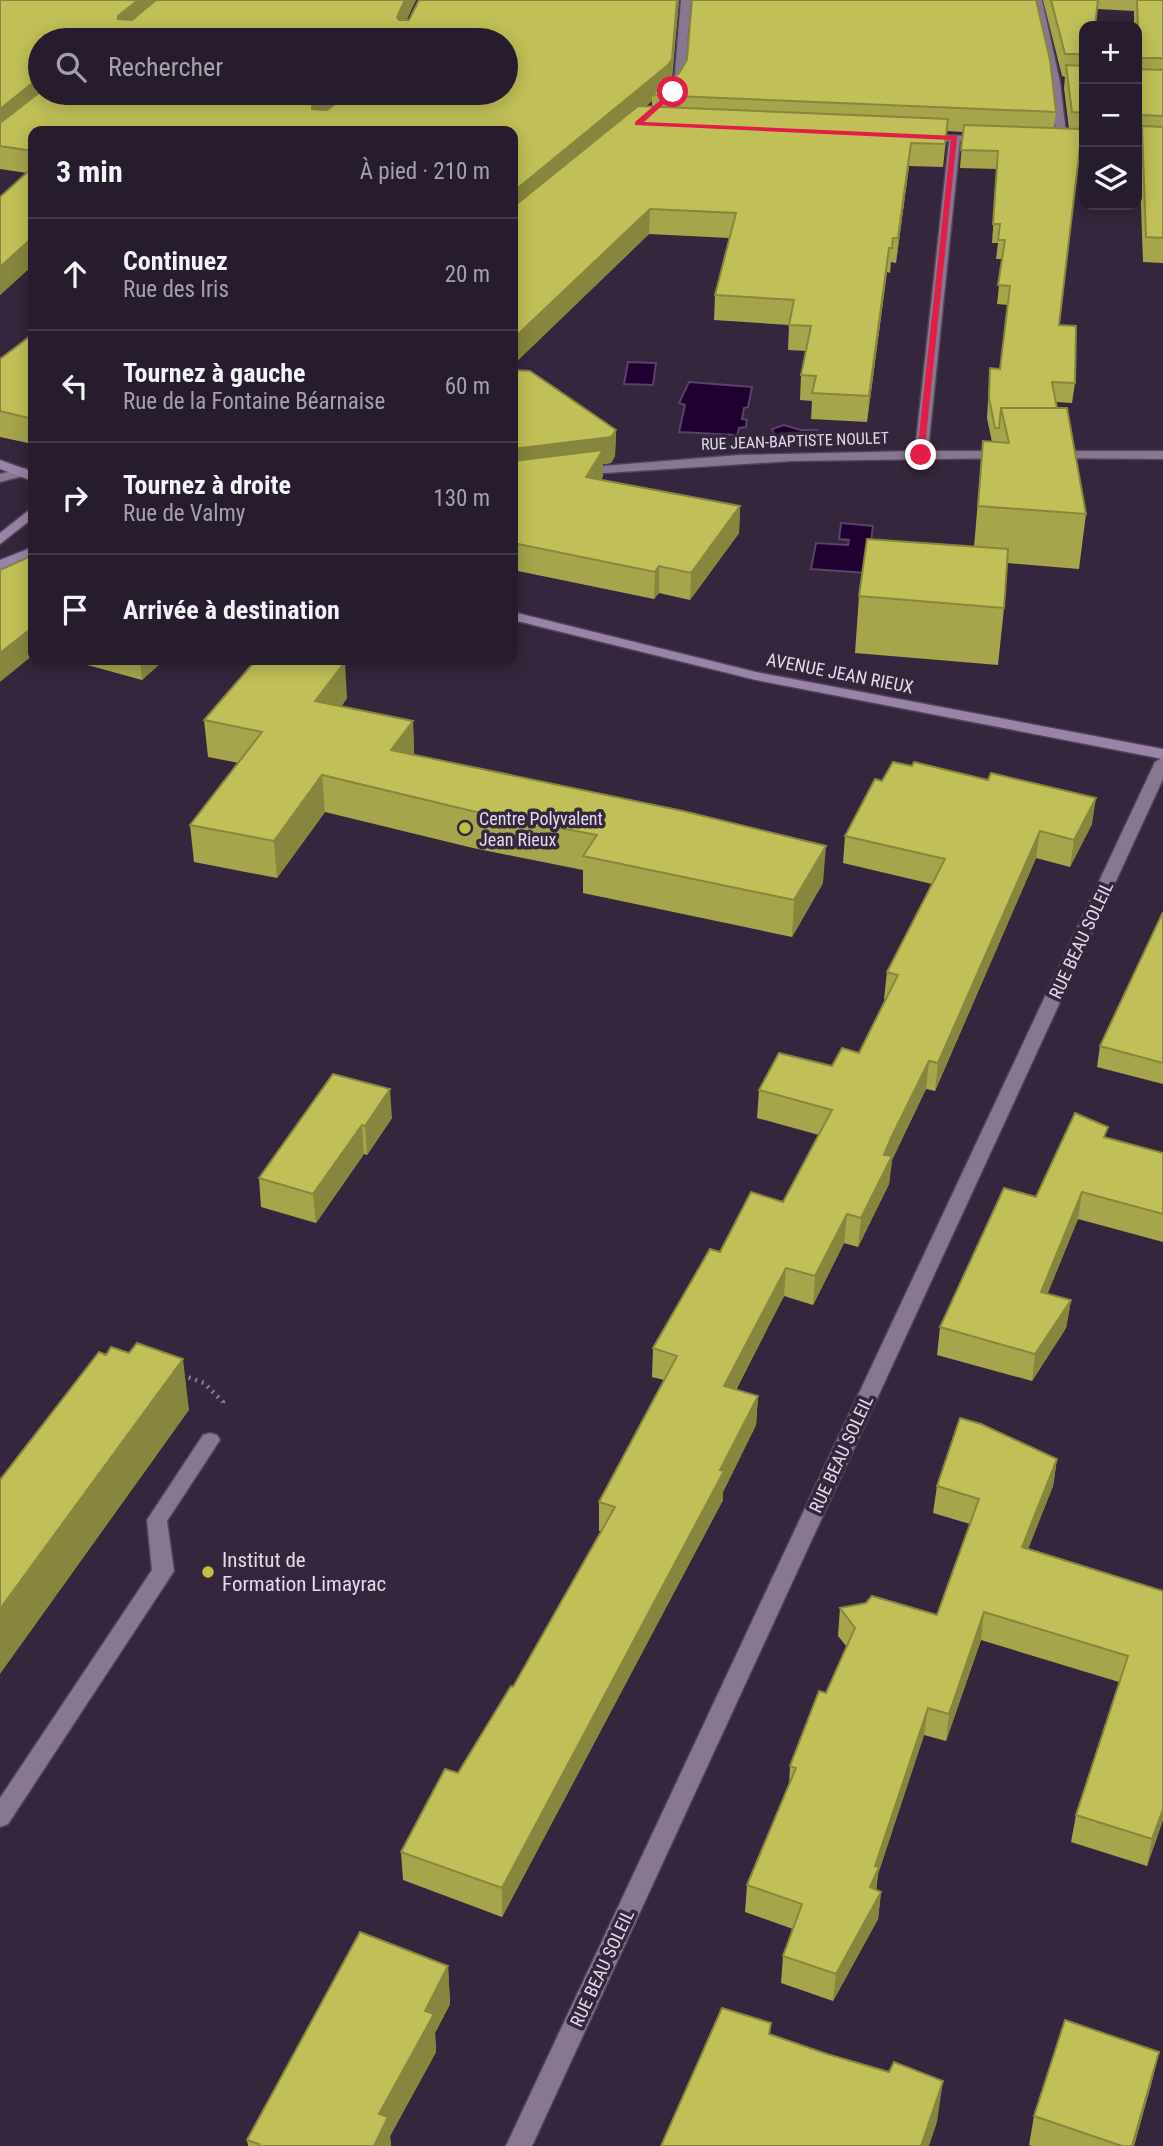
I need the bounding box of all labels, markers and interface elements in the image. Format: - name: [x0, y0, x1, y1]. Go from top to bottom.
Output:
- map controls: [1079, 21, 1142, 210]
- button: +: [1079, 21, 1142, 84]
- search box: [28, 28, 518, 105]
- icon: search: [52, 48, 90, 86]
- text: Rechercher: [108, 52, 223, 82]
- route start: [657, 76, 688, 107]
- button: −: [1079, 84, 1142, 147]
- button: layers: [1079, 147, 1142, 210]
- text: 3 min: [56, 154, 123, 189]
- text: À pied · 210 m: [360, 158, 490, 185]
- text: Continuez: [123, 246, 228, 276]
- icon: ahead: [56, 255, 94, 293]
- text: 20 m: [445, 261, 490, 288]
- text: Rue des Iris: [123, 276, 229, 303]
- text: Tournez à gauche: [123, 358, 305, 388]
- icon: left: [56, 367, 94, 405]
- text: 60 m: [445, 373, 490, 400]
- text: Rue de la Fontaine Béarnaise: [123, 388, 385, 415]
- street label: RUE JEAN-BAPTISTE NOULET: [701, 428, 889, 454]
- route end: [905, 439, 936, 470]
- text: Tournez à droite: [123, 470, 291, 500]
- icon: right: [56, 479, 94, 517]
- text: 130 m: [433, 485, 490, 512]
- text: Rue de Valmy: [123, 500, 245, 527]
- icon: arrive: [56, 591, 94, 629]
- text: Arrivée à destination: [123, 595, 340, 625]
- street label: AVENUE JEAN RIEUX: [765, 648, 915, 698]
- place label: Centre Polyvalent Jean Rieux: [479, 808, 603, 850]
- marker: Centre Polyvalent Jean Rieux: [457, 820, 473, 836]
- street label: RUE BEAU SOLEIL: [1045, 878, 1117, 1002]
- street label: RUE BEAU SOLEIL: [805, 1392, 877, 1516]
- place label: Institut de Formation Limayrac: [222, 1548, 386, 1596]
- marker: Institut de Formation Limayrac: [200, 1564, 216, 1580]
- street label: RUE BEAU SOLEIL: [566, 1906, 638, 2030]

